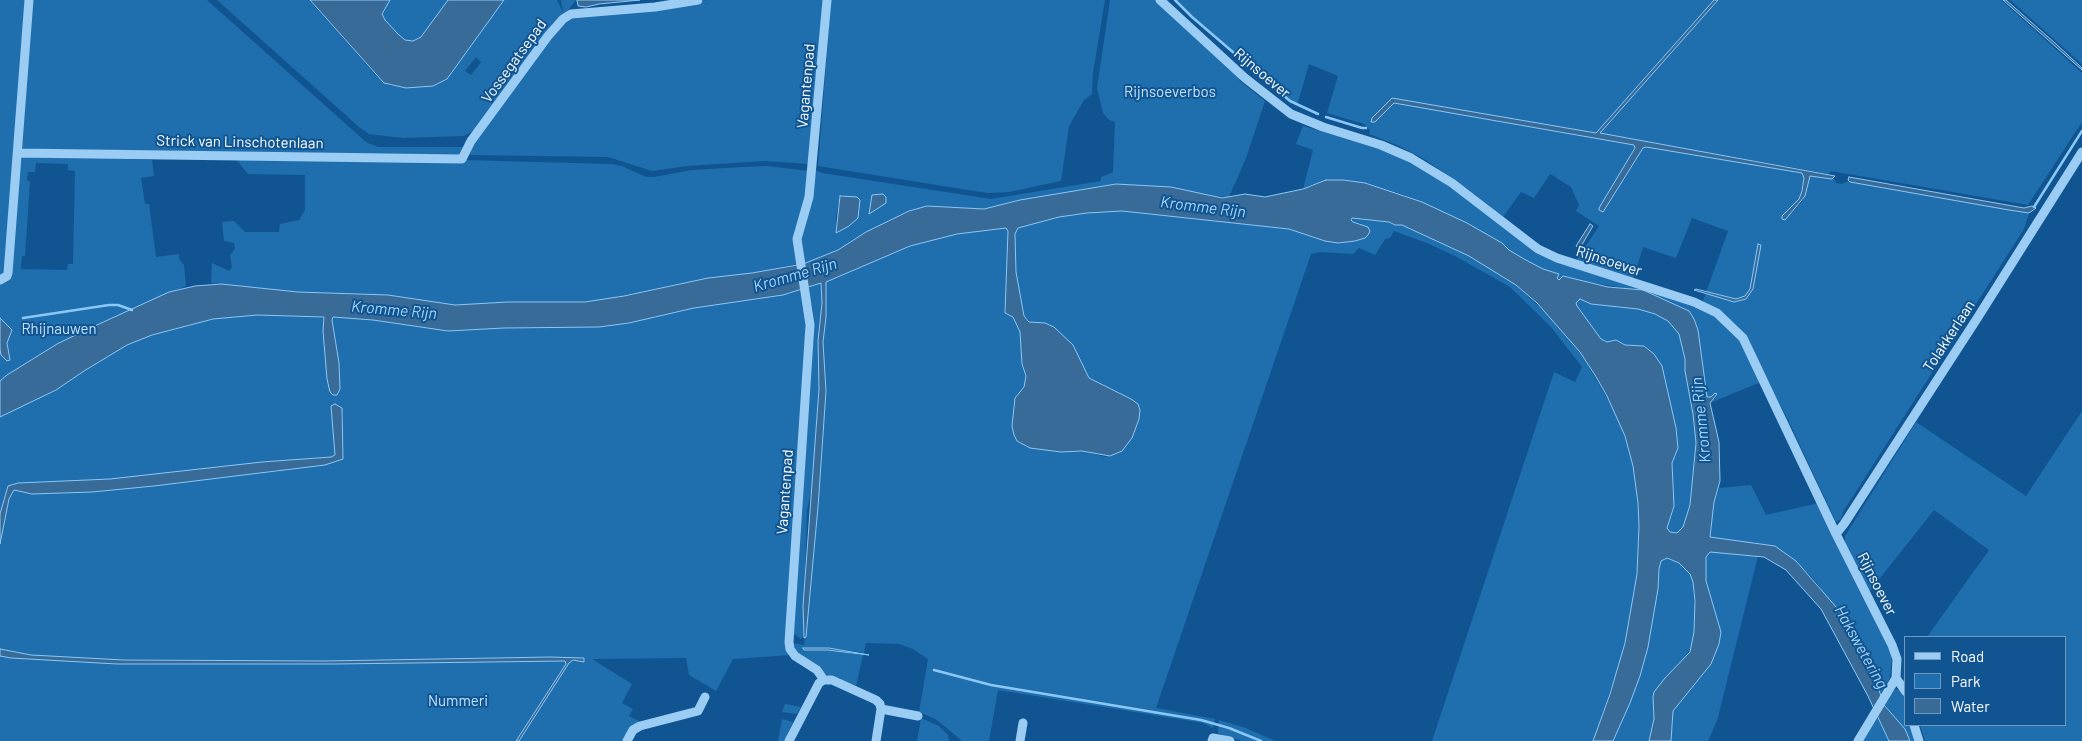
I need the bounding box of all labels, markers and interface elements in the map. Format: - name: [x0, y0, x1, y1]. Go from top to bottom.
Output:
- street label: Vossegatsepad: [478, 16, 550, 106]
- street label: Vagantenpad: [793, 43, 819, 129]
- street label: Rijnsoever: [1230, 44, 1294, 102]
- park label: Rijnsoeverbos: [1124, 83, 1216, 101]
- street label: Strick van Linschotenlaan: [156, 132, 324, 152]
- water label: Kromme Rijn: [1159, 192, 1247, 222]
- street label: Rijnsoever: [1574, 242, 1644, 280]
- water label: Kromme Rijn: [751, 254, 839, 296]
- water label: Kromme Rijn: [350, 297, 438, 323]
- street label: Tolakkerlaan: [1919, 297, 1979, 375]
- park label: Rhijnauwen: [21, 320, 97, 338]
- water label: Kromme Rijn: [1687, 376, 1715, 464]
- street label: Vagantenpad: [773, 449, 797, 535]
- street label: Rijnsoever: [1853, 549, 1901, 619]
- water label: Hakswetering: [1830, 602, 1892, 692]
- legend: [1904, 636, 2067, 726]
- text: Road: [1951, 647, 1984, 665]
- text: Park: [1951, 672, 1980, 690]
- park label: Nummeri: [428, 692, 488, 710]
- text: Water: [1951, 697, 1990, 715]

